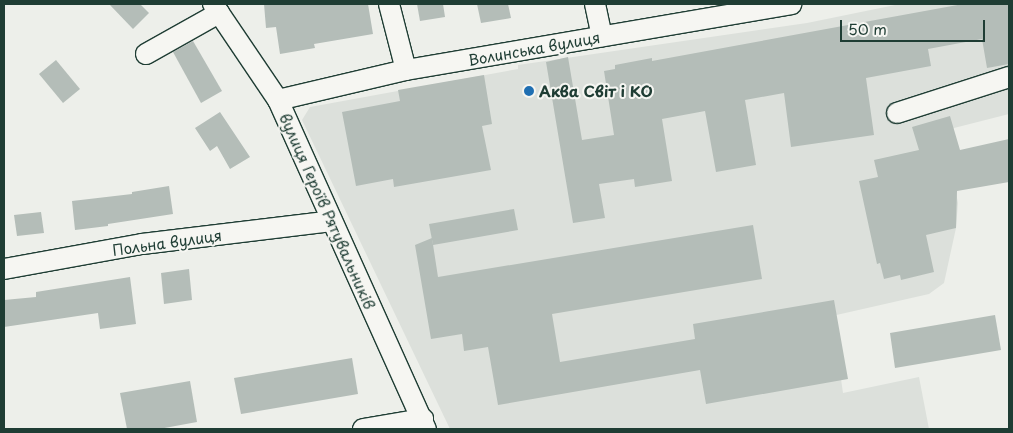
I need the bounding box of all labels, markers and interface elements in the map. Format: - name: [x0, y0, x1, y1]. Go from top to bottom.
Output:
- scale bar: [843, 10, 988, 42]
- text: 50 m: [848, 17, 887, 40]
- street label: Волинська вулиця: [466, 27, 602, 69]
- place label: Аква Світ і КО: [539, 82, 654, 100]
- marker: Аква Світ і КО: [523, 85, 535, 97]
- street label: вулиця Героїв Рятувальників: [276, 110, 380, 312]
- street label: Польна вулиця: [111, 225, 223, 259]

